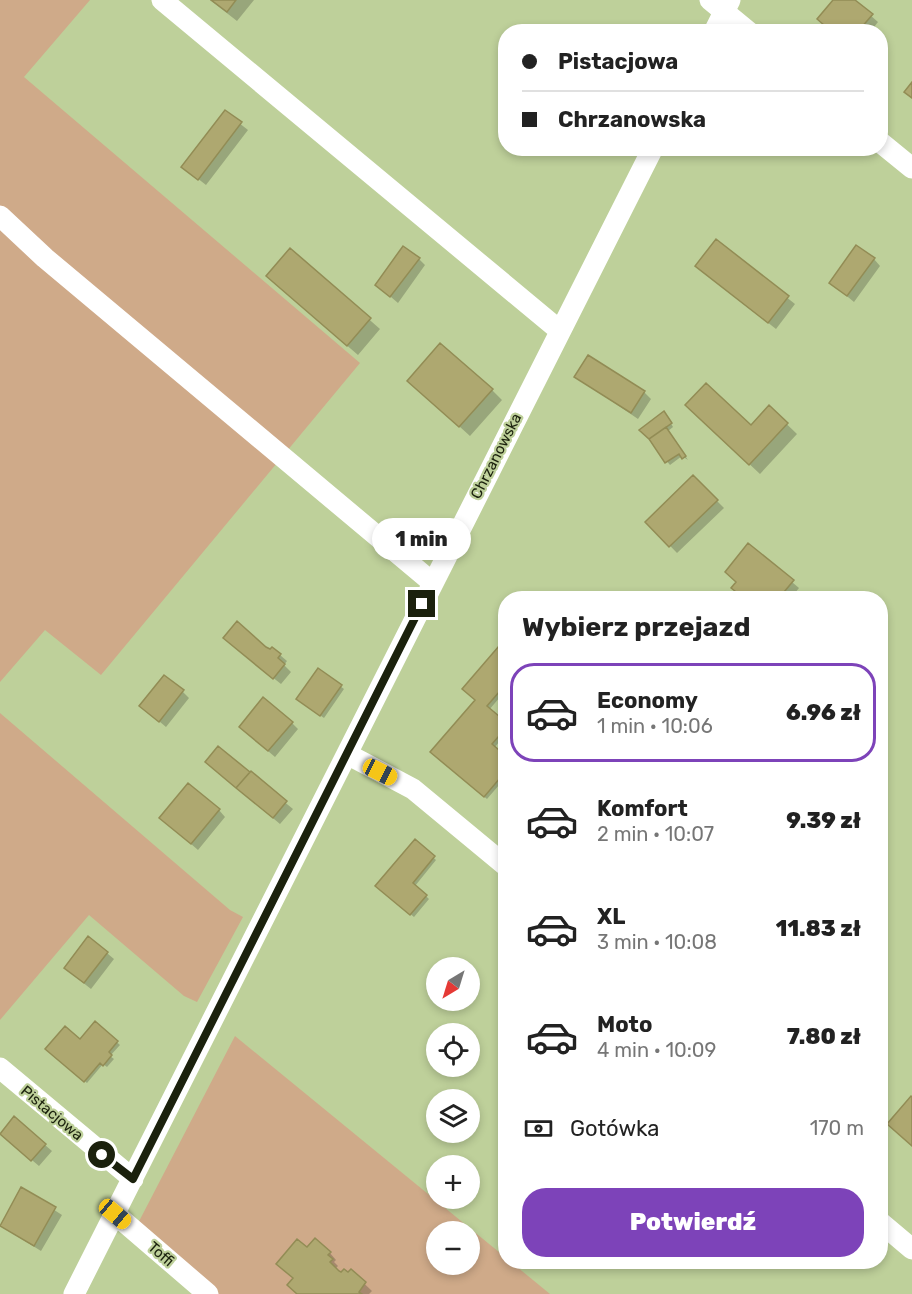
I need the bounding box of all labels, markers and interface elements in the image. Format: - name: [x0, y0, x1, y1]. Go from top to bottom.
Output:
- text: Pistacjowa: [558, 48, 678, 75]
- text: Chrzanowska: [558, 106, 706, 133]
- street label: Chrzanowska: [467, 410, 525, 502]
- callout: 1 min: [372, 517, 472, 559]
- text: 1 min: [395, 527, 448, 551]
- route end: [408, 590, 435, 617]
- text: Wybierz przejazd: [522, 611, 750, 643]
- icon: car: [525, 686, 579, 740]
- text: Economy: [597, 687, 698, 714]
- text: 6.96 zł: [786, 699, 861, 726]
- text: 1 min · 10:06: [597, 714, 713, 738]
- car: [360, 756, 400, 788]
- icon: car: [525, 794, 579, 848]
- text: Komfort: [597, 795, 688, 822]
- text: 9.39 zł: [786, 807, 861, 834]
- text: 2 min · 10:07: [597, 822, 714, 846]
- icon: car: [525, 902, 579, 956]
- text: XL: [597, 903, 625, 930]
- text: 11.83 zł: [776, 915, 861, 942]
- text: 3 min · 10:08: [597, 930, 717, 954]
- north arrow: [426, 957, 480, 1011]
- map controls: [426, 957, 480, 1275]
- icon: car: [525, 1010, 579, 1064]
- text: Moto: [597, 1011, 652, 1038]
- button: locate: [426, 1023, 480, 1077]
- text: 7.80 zł: [787, 1023, 861, 1050]
- text: 4 min · 10:09: [597, 1038, 716, 1062]
- street label: Pistacjowa: [17, 1082, 87, 1144]
- button: layers: [426, 1089, 480, 1143]
- icon: cash: [522, 1112, 555, 1145]
- text: Gotówka: [570, 1115, 659, 1142]
- text: 170 m: [810, 1116, 864, 1140]
- route start: [88, 1141, 115, 1168]
- button: +: [426, 1155, 480, 1209]
- button: Potwierdź: [522, 1188, 864, 1257]
- car: [95, 1196, 135, 1232]
- button: −: [426, 1221, 480, 1275]
- street label: Toffi: [144, 1238, 178, 1270]

